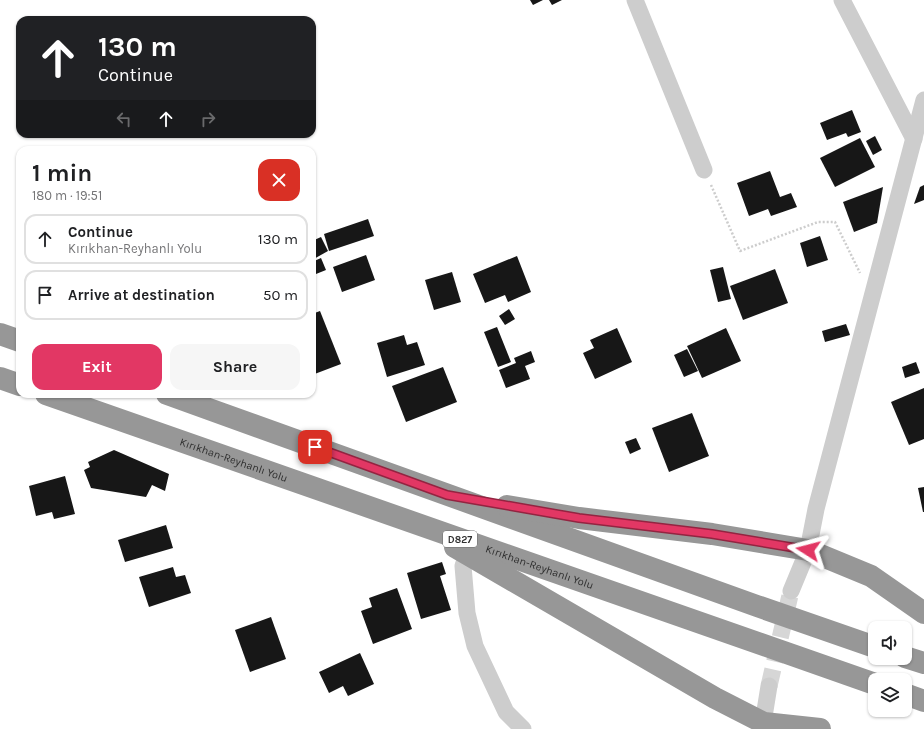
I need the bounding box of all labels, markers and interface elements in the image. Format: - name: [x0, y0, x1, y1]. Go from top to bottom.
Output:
- text: 130 m: [98, 30, 177, 63]
- icon: ahead: [32, 32, 84, 84]
- text: Continue: [98, 64, 173, 86]
- icon: left: [113, 108, 135, 130]
- icon: ahead: [155, 108, 177, 130]
- icon: right: [197, 108, 219, 130]
- text: 1 min: [32, 159, 92, 187]
- button: close: [258, 159, 300, 201]
- text: 180 m · 19:51: [32, 188, 102, 203]
- text: Continue: [68, 223, 133, 241]
- icon: ahead: [34, 228, 56, 250]
- text: 130 m: [258, 230, 298, 248]
- text: Kırıkhan-Reyhanlı Yolu: [68, 241, 202, 256]
- icon: arrive: [34, 284, 56, 306]
- text: Arrive at destination: [68, 286, 215, 304]
- text: 50 m: [263, 286, 298, 304]
- button: Exit: [32, 344, 162, 390]
- button: Share: [170, 344, 300, 390]
- pin: [298, 430, 332, 464]
- street label: Kırıkhan-Reyhanlı Yolu: [178, 435, 289, 485]
- icon: arrive: [304, 436, 326, 458]
- position arrow: [787, 529, 829, 571]
- road number: D827: [443, 531, 477, 547]
- street label: Kırıkhan-Reyhanlı Yolu: [484, 542, 595, 592]
- map controls: [868, 621, 912, 717]
- button: sound: [868, 621, 912, 665]
- button: layers: [868, 673, 912, 717]

